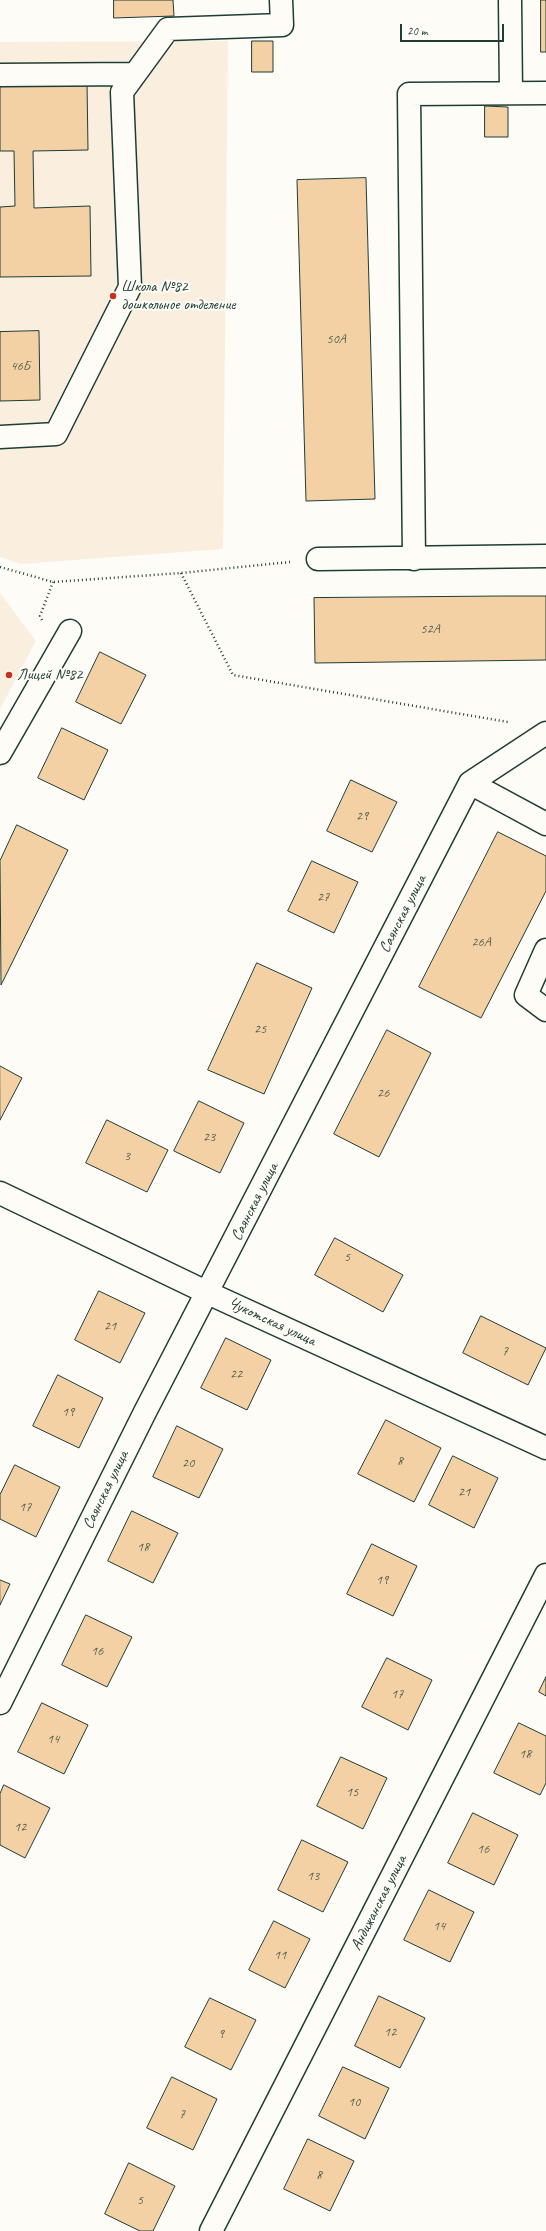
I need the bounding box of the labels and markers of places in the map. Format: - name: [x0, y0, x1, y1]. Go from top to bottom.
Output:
- place label: Школа №82 дошкольное отделение: [121, 277, 236, 315]
- marker: Школа №82 дошкольное отделение: [108, 291, 118, 301]
- place label: Лицей №82: [17, 665, 83, 685]
- marker: Лицей №82: [4, 670, 14, 680]

